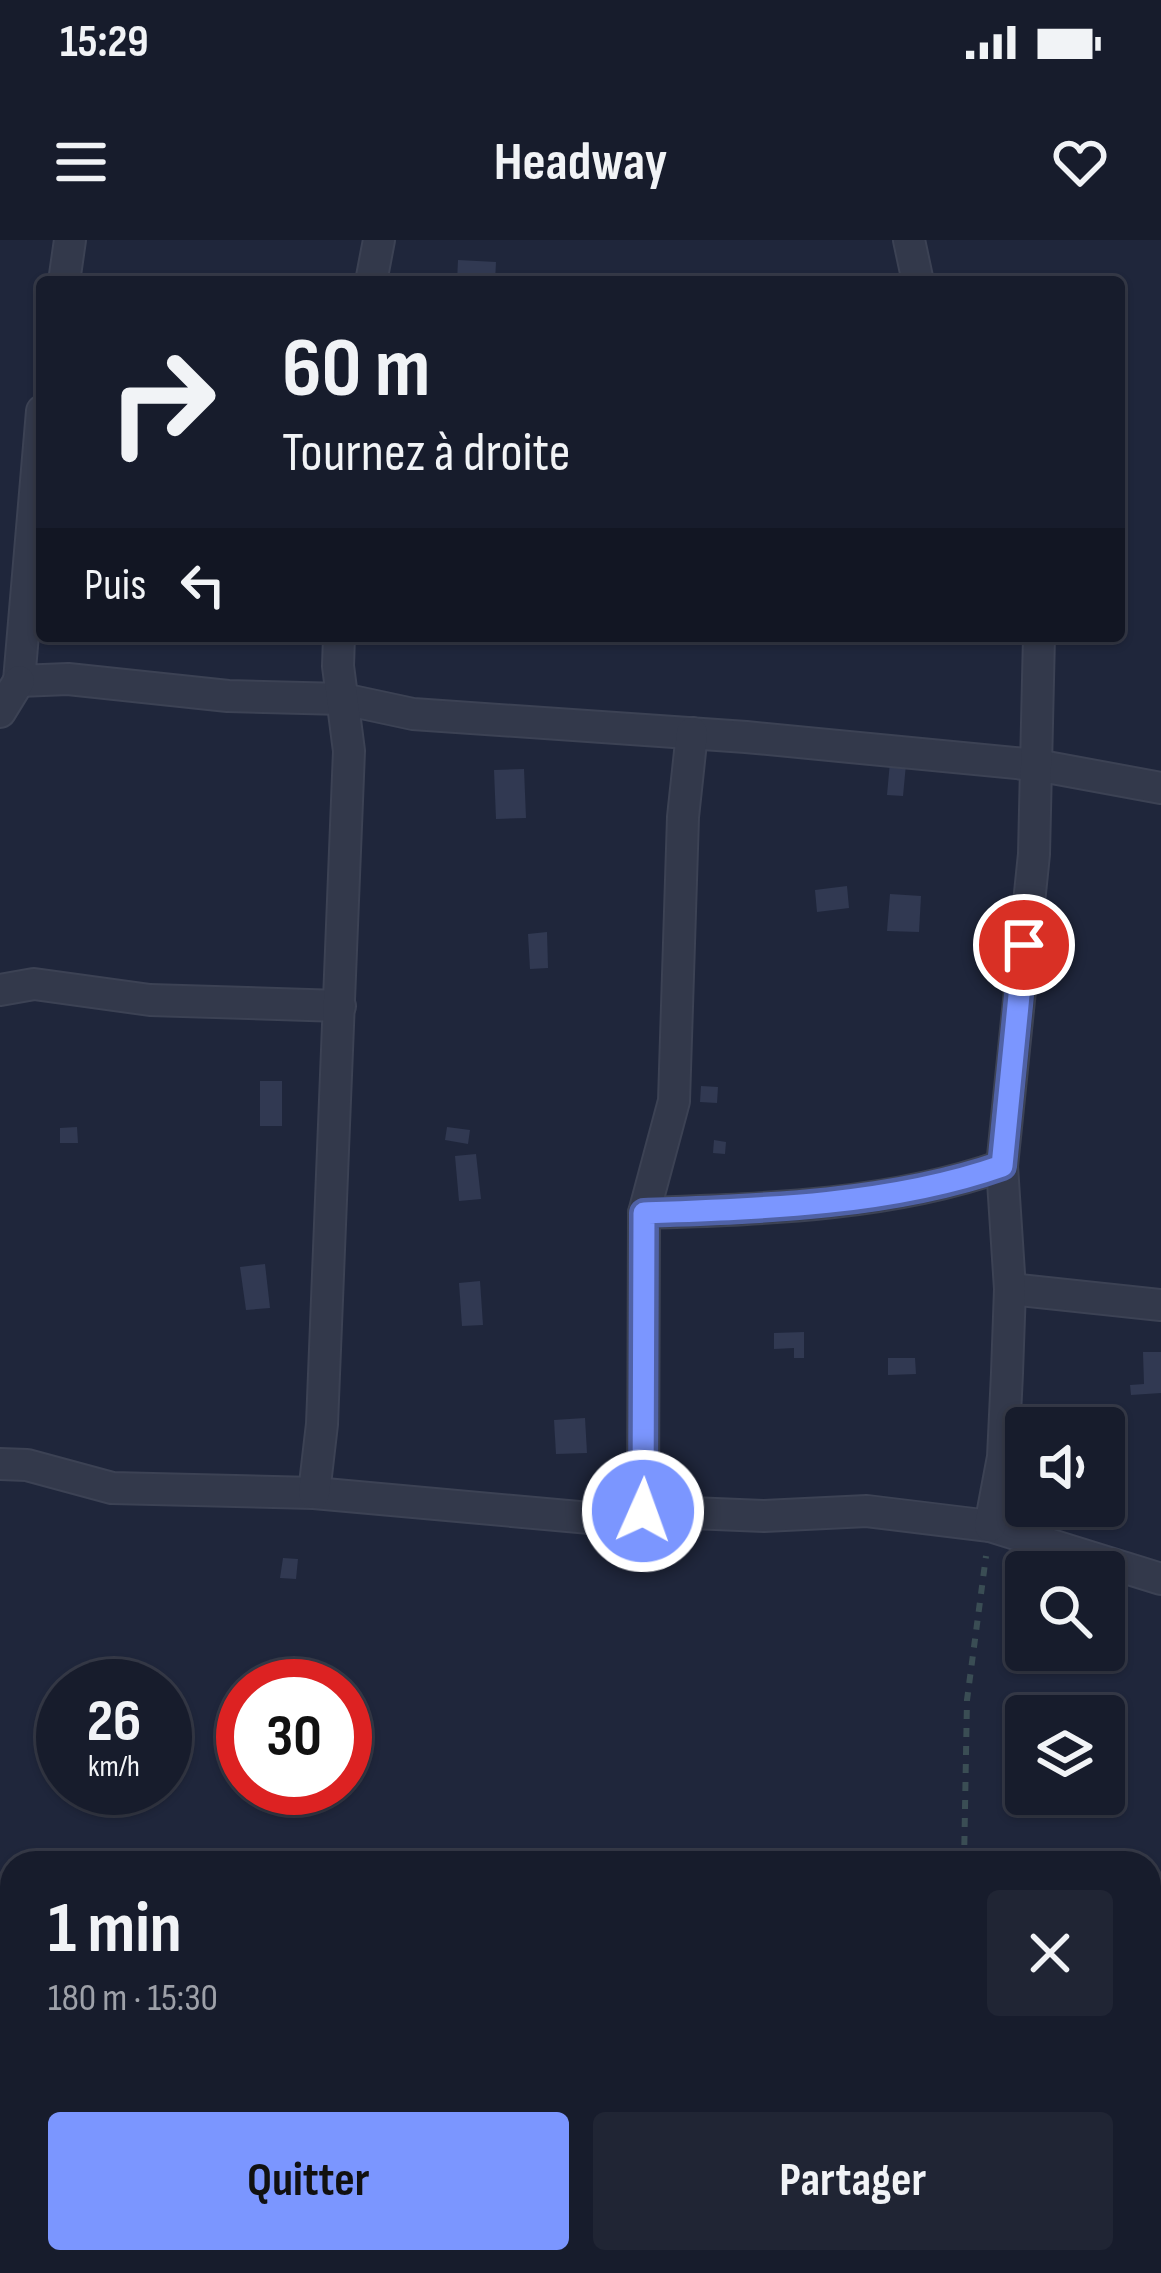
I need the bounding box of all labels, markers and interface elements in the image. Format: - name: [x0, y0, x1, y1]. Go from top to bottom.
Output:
- text: 15:29: [60, 15, 149, 70]
- icon: menu: [48, 129, 114, 195]
- icon: heart: [1047, 129, 1113, 195]
- text: Headway: [494, 130, 667, 195]
- text: 60 m: [282, 319, 430, 420]
- icon: right: [84, 324, 240, 480]
- text: Tournez à droite: [282, 421, 570, 486]
- icon: left: [170, 552, 236, 618]
- text: Puis: [84, 558, 146, 613]
- pin: [973, 894, 1075, 996]
- icon: arrive: [991, 912, 1057, 978]
- map controls: [1005, 1407, 1125, 1815]
- button: sound: [1005, 1407, 1125, 1527]
- position arrow: [580, 1448, 706, 1574]
- button: search: [1005, 1551, 1125, 1671]
- speed limit sign: 30: [216, 1659, 372, 1815]
- text: 26: [87, 1686, 141, 1758]
- button: layers: [1005, 1695, 1125, 1815]
- text: km/h: [88, 1749, 140, 1785]
- text: 1 min: [48, 1886, 182, 1973]
- button: close: [987, 1890, 1113, 2016]
- text: 180 m · 15:30: [48, 1975, 218, 2022]
- button: Quitter: [48, 2112, 569, 2250]
- button: Partager: [593, 2112, 1113, 2250]

